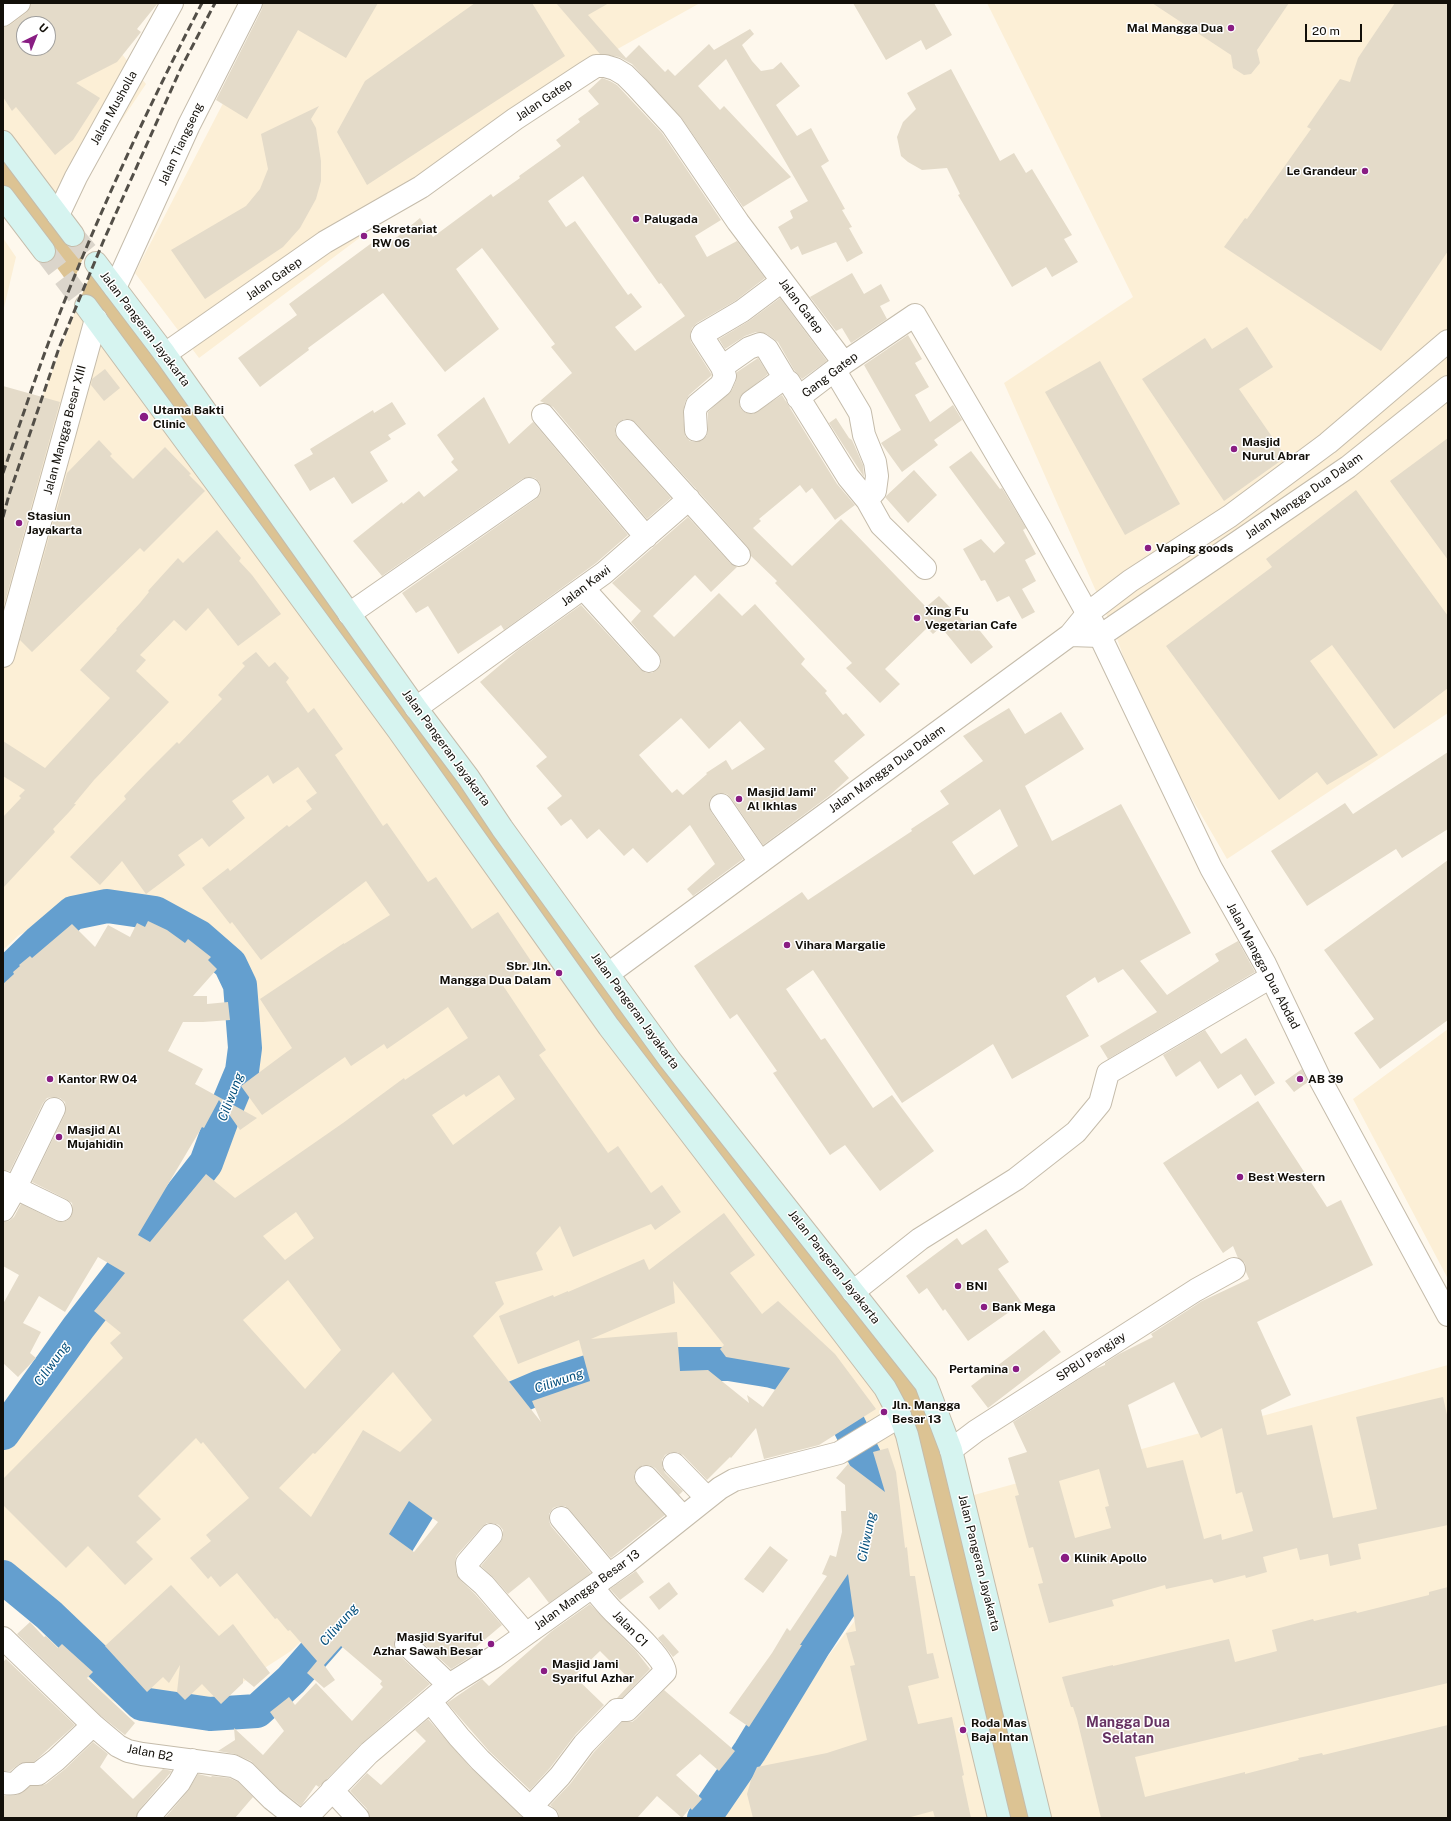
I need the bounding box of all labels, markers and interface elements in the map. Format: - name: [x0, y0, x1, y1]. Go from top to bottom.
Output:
- north arrow: [16, 16, 56, 56]
- scale bar: [1307, 16, 1364, 42]
- text: U: [36, 21, 51, 35]
- place label: Mal Mangga Dua: [1127, 21, 1223, 35]
- marker: Mal Mangga Dua: [1226, 23, 1236, 33]
- text: 20 m: [1312, 24, 1340, 38]
- street label: Jalan Musholla: [88, 68, 140, 148]
- street label: Jalan Gatep: [513, 76, 575, 124]
- street label: Jalan Tiangseng: [156, 100, 206, 188]
- place label: Le Grandeur: [1286, 164, 1357, 178]
- marker: Le Grandeur: [1360, 166, 1370, 176]
- place label: Palugada: [644, 212, 698, 226]
- marker: Palugada: [631, 214, 641, 224]
- place label: Sekretariat RW 06: [372, 222, 437, 250]
- marker: Sekretariat RW 06: [359, 231, 369, 241]
- street label: Jalan Gatep: [243, 254, 305, 304]
- street label: Jalan Pangeran Jayakarta: [97, 269, 193, 389]
- street label: Jalan Gatep: [776, 276, 826, 336]
- street label: Gang Gatep: [799, 349, 861, 401]
- street label: Jalan Mangga Besar XIII: [41, 364, 89, 496]
- place label: Utama Bakti Clinic: [153, 403, 224, 431]
- marker: Utama Bakti Clinic: [138, 411, 150, 423]
- place label: Masjid Nurul Abrar: [1242, 435, 1310, 463]
- marker: Masjid Nurul Abrar: [1229, 444, 1239, 454]
- street label: Jalan Mangga Dua Dalam: [1243, 450, 1365, 542]
- place label: Stasiun Jayakarta: [27, 509, 82, 537]
- marker: Stasiun Jayakarta: [14, 518, 24, 528]
- place label: Vaping goods: [1156, 541, 1233, 555]
- marker: Vaping goods: [1143, 543, 1153, 553]
- street label: Jalan Kawi: [558, 563, 614, 609]
- place label: Xing Fu Vegetarian Cafe: [925, 604, 1017, 632]
- marker: Xing Fu Vegetarian Cafe: [912, 613, 922, 623]
- street label: Jalan Pangeran Jayakarta: [399, 687, 493, 809]
- street label: Jalan Mangga Dua Dalam: [826, 722, 948, 816]
- place label: Masjid Jami' Al Ikhlas: [747, 785, 816, 813]
- marker: Masjid Jami' Al Ikhlas: [734, 794, 744, 804]
- street label: Jalan Mangga Dua Abdad: [1224, 900, 1302, 1032]
- place label: Vihara Margalie: [795, 938, 886, 952]
- marker: Vihara Margalie: [782, 940, 792, 950]
- street label: Jalan Pangeran Jayakarta: [588, 950, 682, 1072]
- place label: Sbr. Jln. Mangga Dua Dalam: [440, 959, 551, 987]
- marker: Sbr. Jln. Mangga Dua Dalam: [554, 968, 564, 978]
- water label: Ciliwung: [215, 1070, 247, 1124]
- place label: Kantor RW 04: [58, 1072, 137, 1086]
- place label: AB 39: [1308, 1072, 1343, 1086]
- marker: Kantor RW 04: [45, 1074, 55, 1084]
- marker: AB 39: [1295, 1074, 1305, 1084]
- place label: Masjid Al Mujahidin: [67, 1123, 123, 1151]
- marker: Masjid Al Mujahidin: [54, 1132, 64, 1142]
- place label: Best Western: [1248, 1170, 1325, 1184]
- marker: Best Western: [1235, 1172, 1245, 1182]
- street label: Jalan Pangeran Jayakarta: [785, 1207, 883, 1327]
- place label: BNI: [966, 1279, 987, 1293]
- marker: BNI: [953, 1281, 963, 1291]
- place label: Bank Mega: [992, 1300, 1056, 1314]
- marker: Bank Mega: [979, 1302, 989, 1312]
- street label: SPBU Pangjay: [1054, 1329, 1128, 1385]
- water label: Ciliwung: [31, 1339, 73, 1389]
- place label: Pertamina: [949, 1362, 1008, 1376]
- marker: Pertamina: [1011, 1364, 1021, 1374]
- water label: Ciliwung: [532, 1365, 586, 1397]
- place label: Jln. Mangga Besar 13: [892, 1398, 960, 1426]
- marker: Jln. Mangga Besar 13: [879, 1407, 889, 1417]
- street label: Jalan Pangeran Jayakarta: [955, 1493, 1003, 1633]
- water label: Ciliwung: [854, 1510, 880, 1564]
- street label: Jalan Mangga Besar 13: [531, 1547, 643, 1633]
- place label: Klinik Apollo: [1074, 1551, 1147, 1565]
- marker: Klinik Apollo: [1059, 1552, 1071, 1564]
- water label: Ciliwung: [316, 1601, 362, 1649]
- street label: Jalan C1: [609, 1608, 651, 1650]
- place label: Masjid Syariful Azhar Sawah Besar: [373, 1630, 483, 1658]
- marker: Masjid Syariful Azhar Sawah Besar: [486, 1639, 496, 1649]
- place label: Masjid Jami Syariful Azhar: [552, 1657, 634, 1685]
- marker: Masjid Jami Syariful Azhar: [539, 1666, 549, 1676]
- district label: Mangga Dua Selatan: [1086, 1715, 1170, 1748]
- place label: Roda Mas Baja Intan: [971, 1716, 1028, 1744]
- marker: Roda Mas Baja Intan: [958, 1725, 968, 1735]
- street label: Jalan B2: [126, 1741, 174, 1765]

